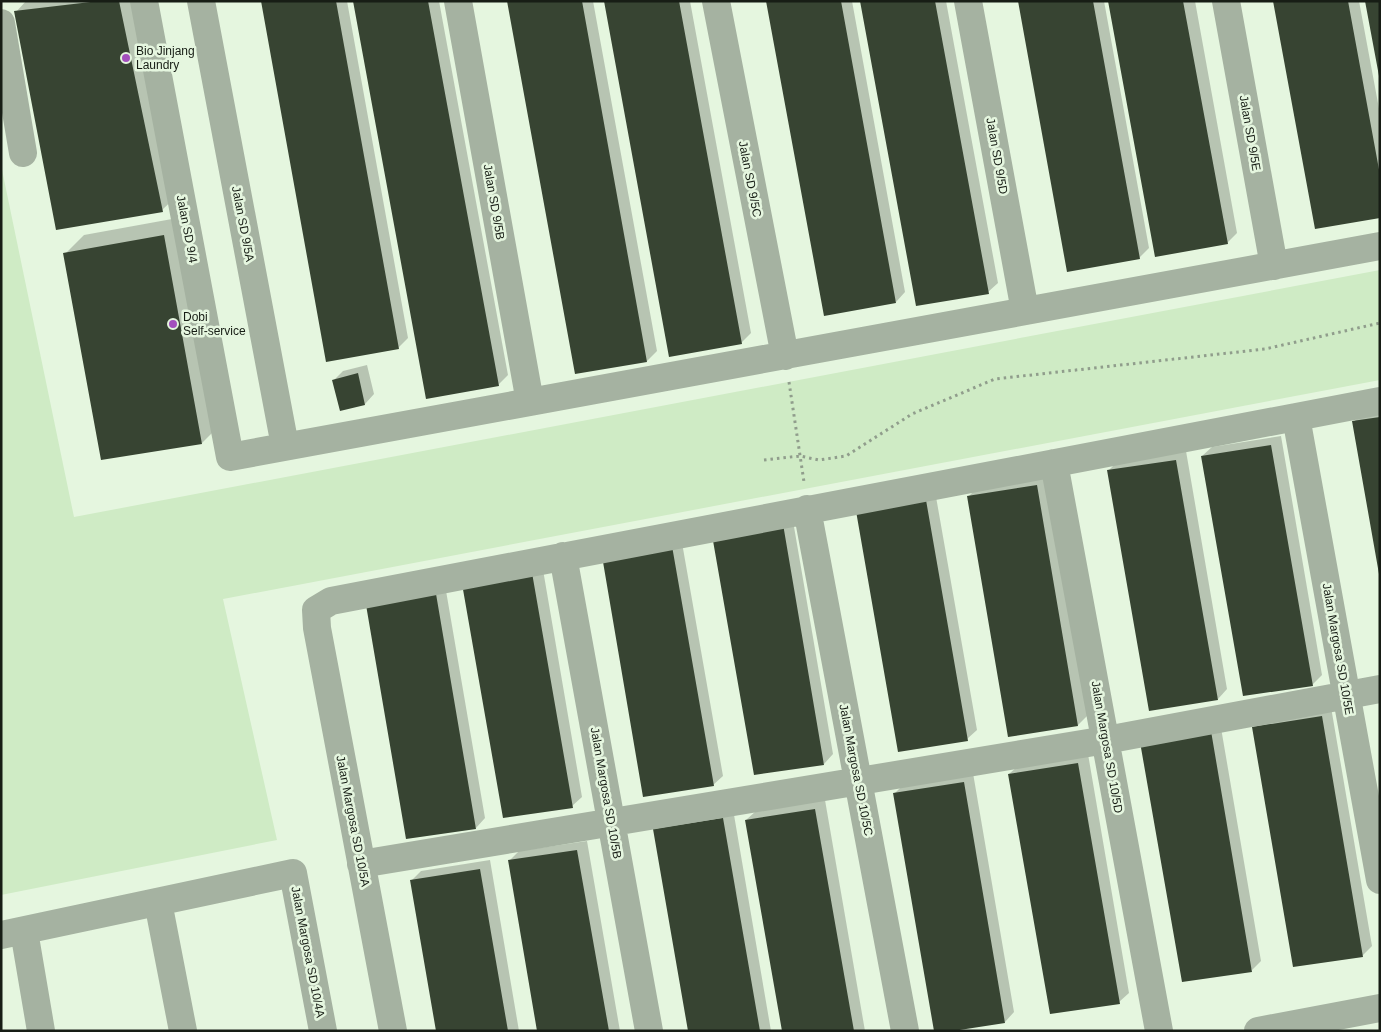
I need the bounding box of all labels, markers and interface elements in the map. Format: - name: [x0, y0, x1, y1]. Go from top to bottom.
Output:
- place label: Bio Jinjang Laundry: [136, 44, 195, 72]
- marker: Bio Jinjang Laundry: [120, 52, 132, 64]
- street label: Jalan SD 9/5E: [1236, 94, 1264, 172]
- street label: Jalan SD 9/5D: [983, 117, 1011, 196]
- street label: Jalan SD 9/5C: [736, 140, 764, 219]
- street label: Jalan SD 9/5B: [480, 163, 508, 241]
- street label: Jalan SD 9/5A: [229, 185, 257, 263]
- street label: Jalan SD 9/4: [174, 194, 200, 264]
- place label: Dobi Self-service: [183, 310, 246, 338]
- marker: Dobi Self-service: [167, 318, 179, 330]
- street label: Jalan Margosa SD 10/5E: [1320, 582, 1356, 716]
- street label: Jalan Margosa SD 10/5D: [1088, 680, 1126, 815]
- street label: Jalan Margosa SD 10/5C: [836, 703, 876, 837]
- street label: Jalan Margosa SD 10/5B: [588, 726, 624, 860]
- street label: Jalan Margosa SD 10/5A: [333, 754, 373, 888]
- street label: Jalan Margosa SD 10/4A: [288, 885, 328, 1019]

